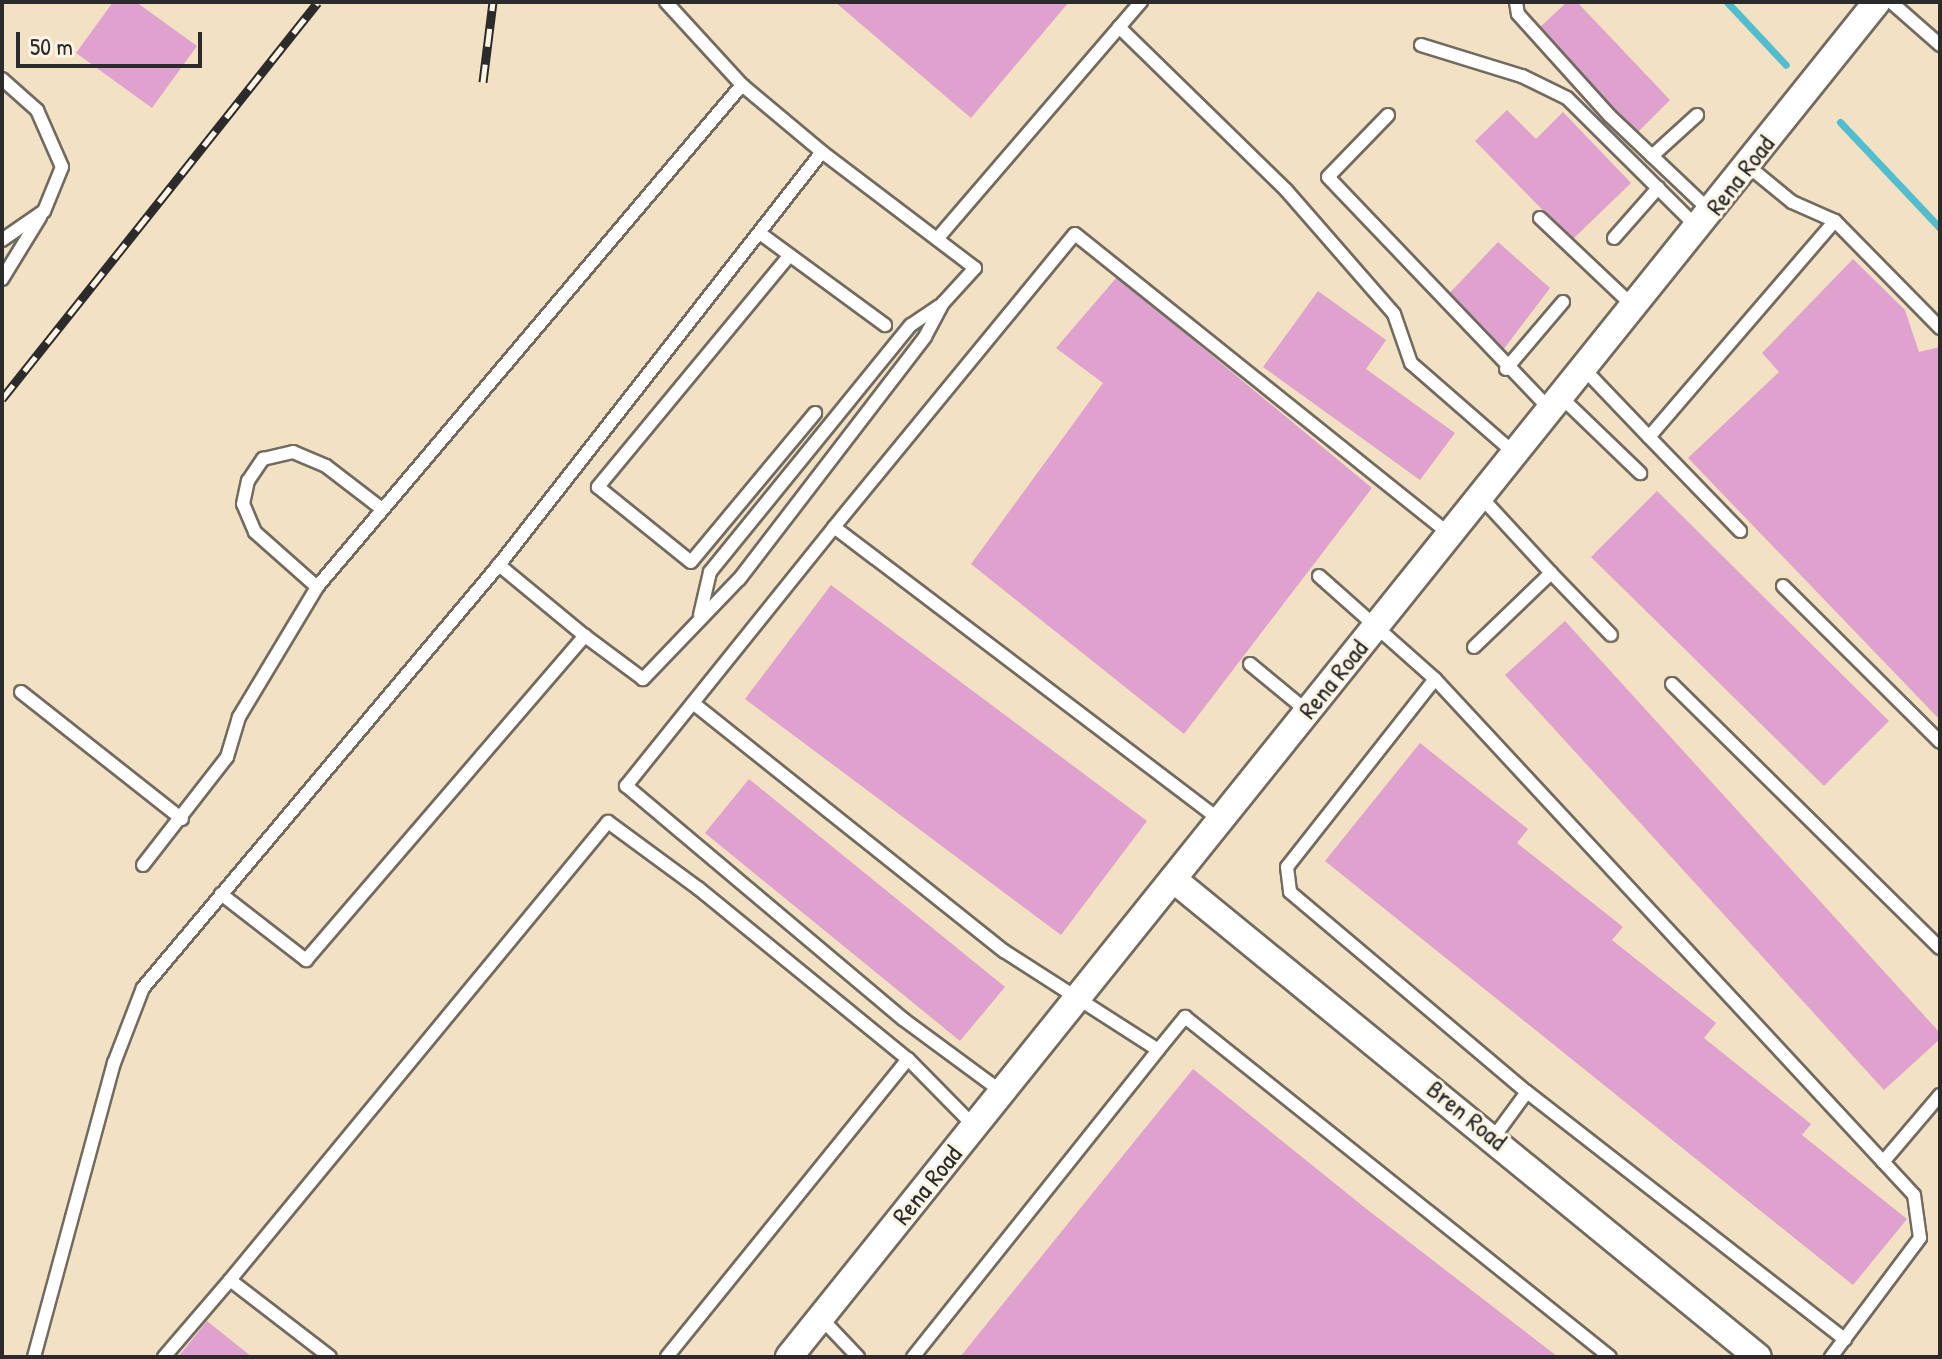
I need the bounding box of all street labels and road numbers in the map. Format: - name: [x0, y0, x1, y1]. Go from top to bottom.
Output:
- street label: Rena Road: [1699, 129, 1781, 221]
- street label: Rena Road: [1292, 633, 1374, 725]
- street label: Bren Road: [1421, 1073, 1513, 1157]
- street label: Rena Road: [886, 1139, 968, 1231]

